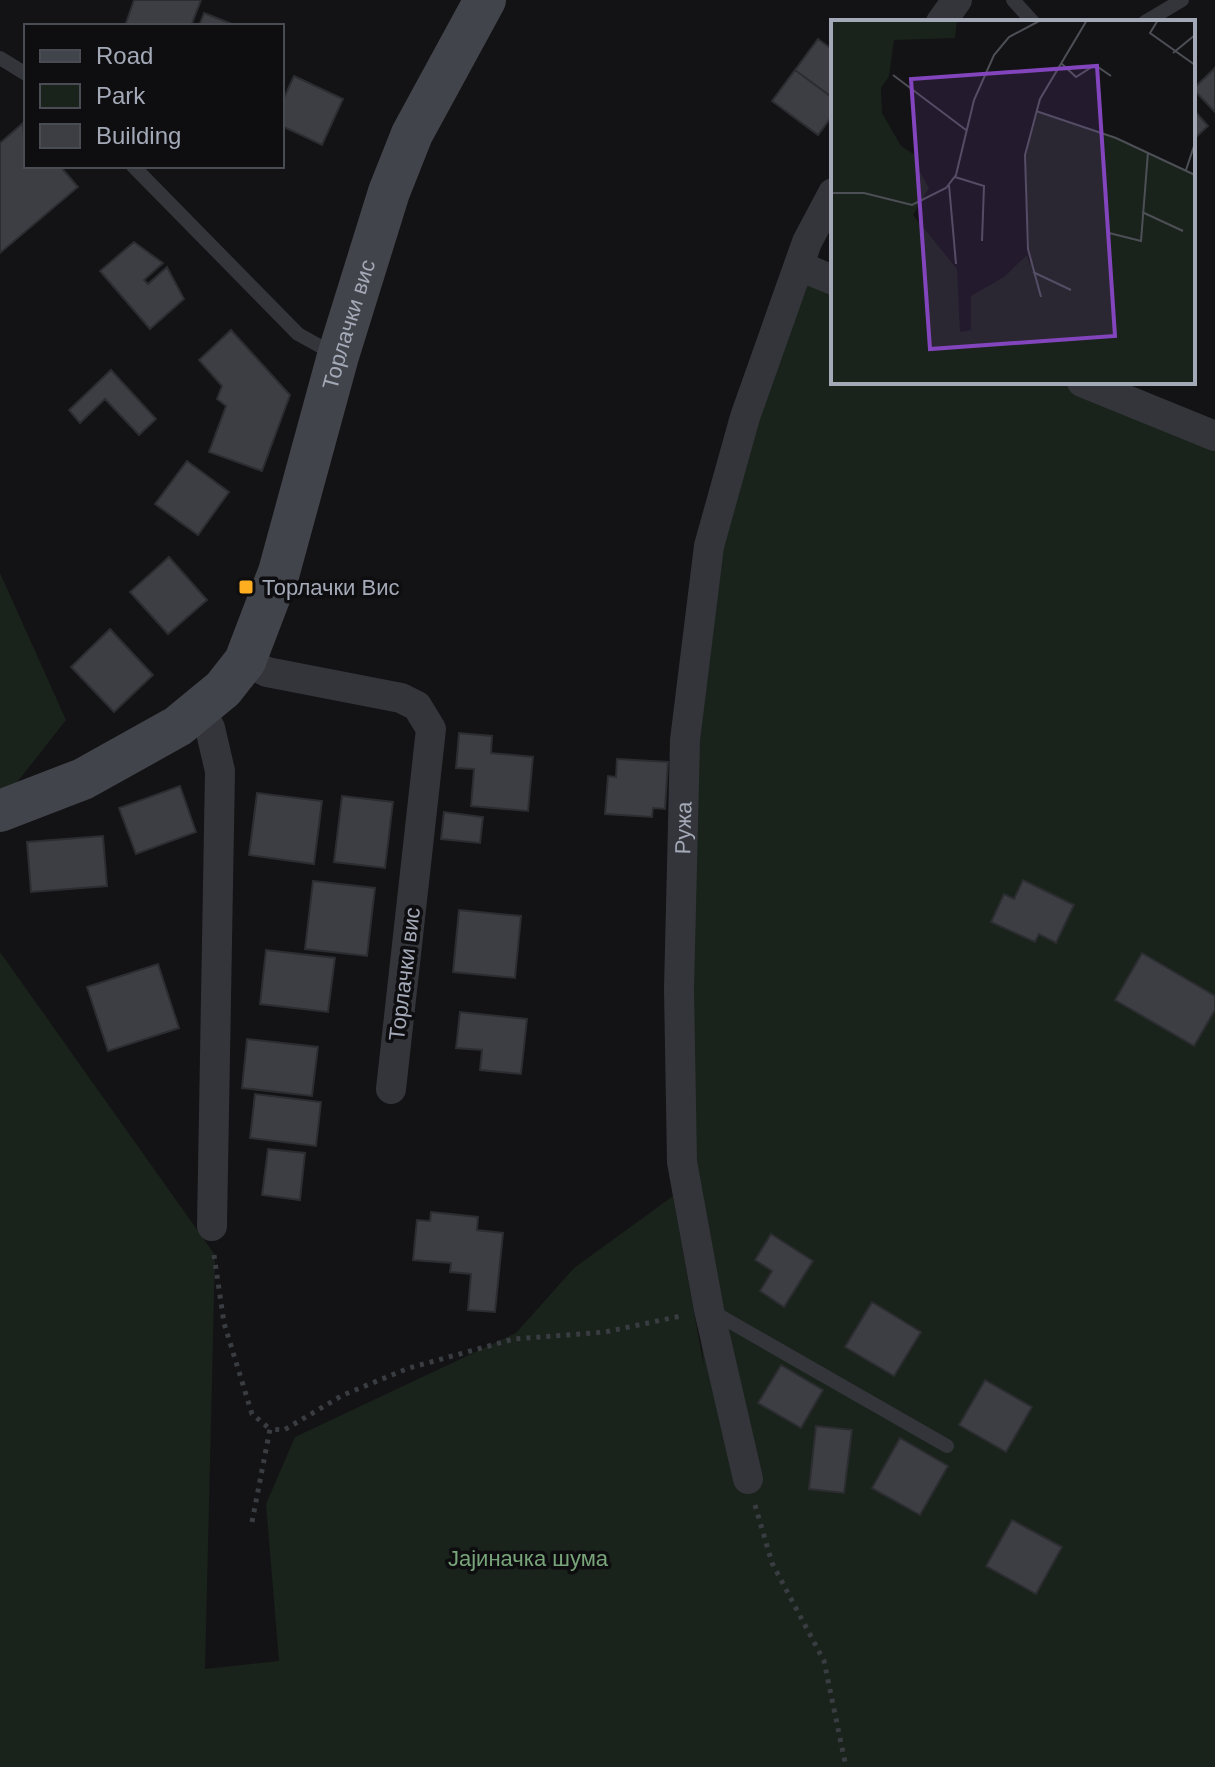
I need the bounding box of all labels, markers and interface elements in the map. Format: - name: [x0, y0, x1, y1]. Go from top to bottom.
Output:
- inset map: [831, 20, 1195, 384]
- legend: [24, 24, 284, 168]
- text: Road: [96, 42, 153, 69]
- text: Park: [96, 82, 146, 109]
- text: Building: [96, 122, 181, 149]
- street label: Торлачки вис: [317, 256, 380, 392]
- place label: Торлачки Вис: [262, 575, 399, 600]
- marker: Торлачки Вис: [237, 578, 255, 596]
- street label: Ружа: [670, 800, 697, 855]
- street label: Торлачки вис: [384, 906, 425, 1042]
- park label: Јајиначка шума: [448, 1546, 609, 1571]

